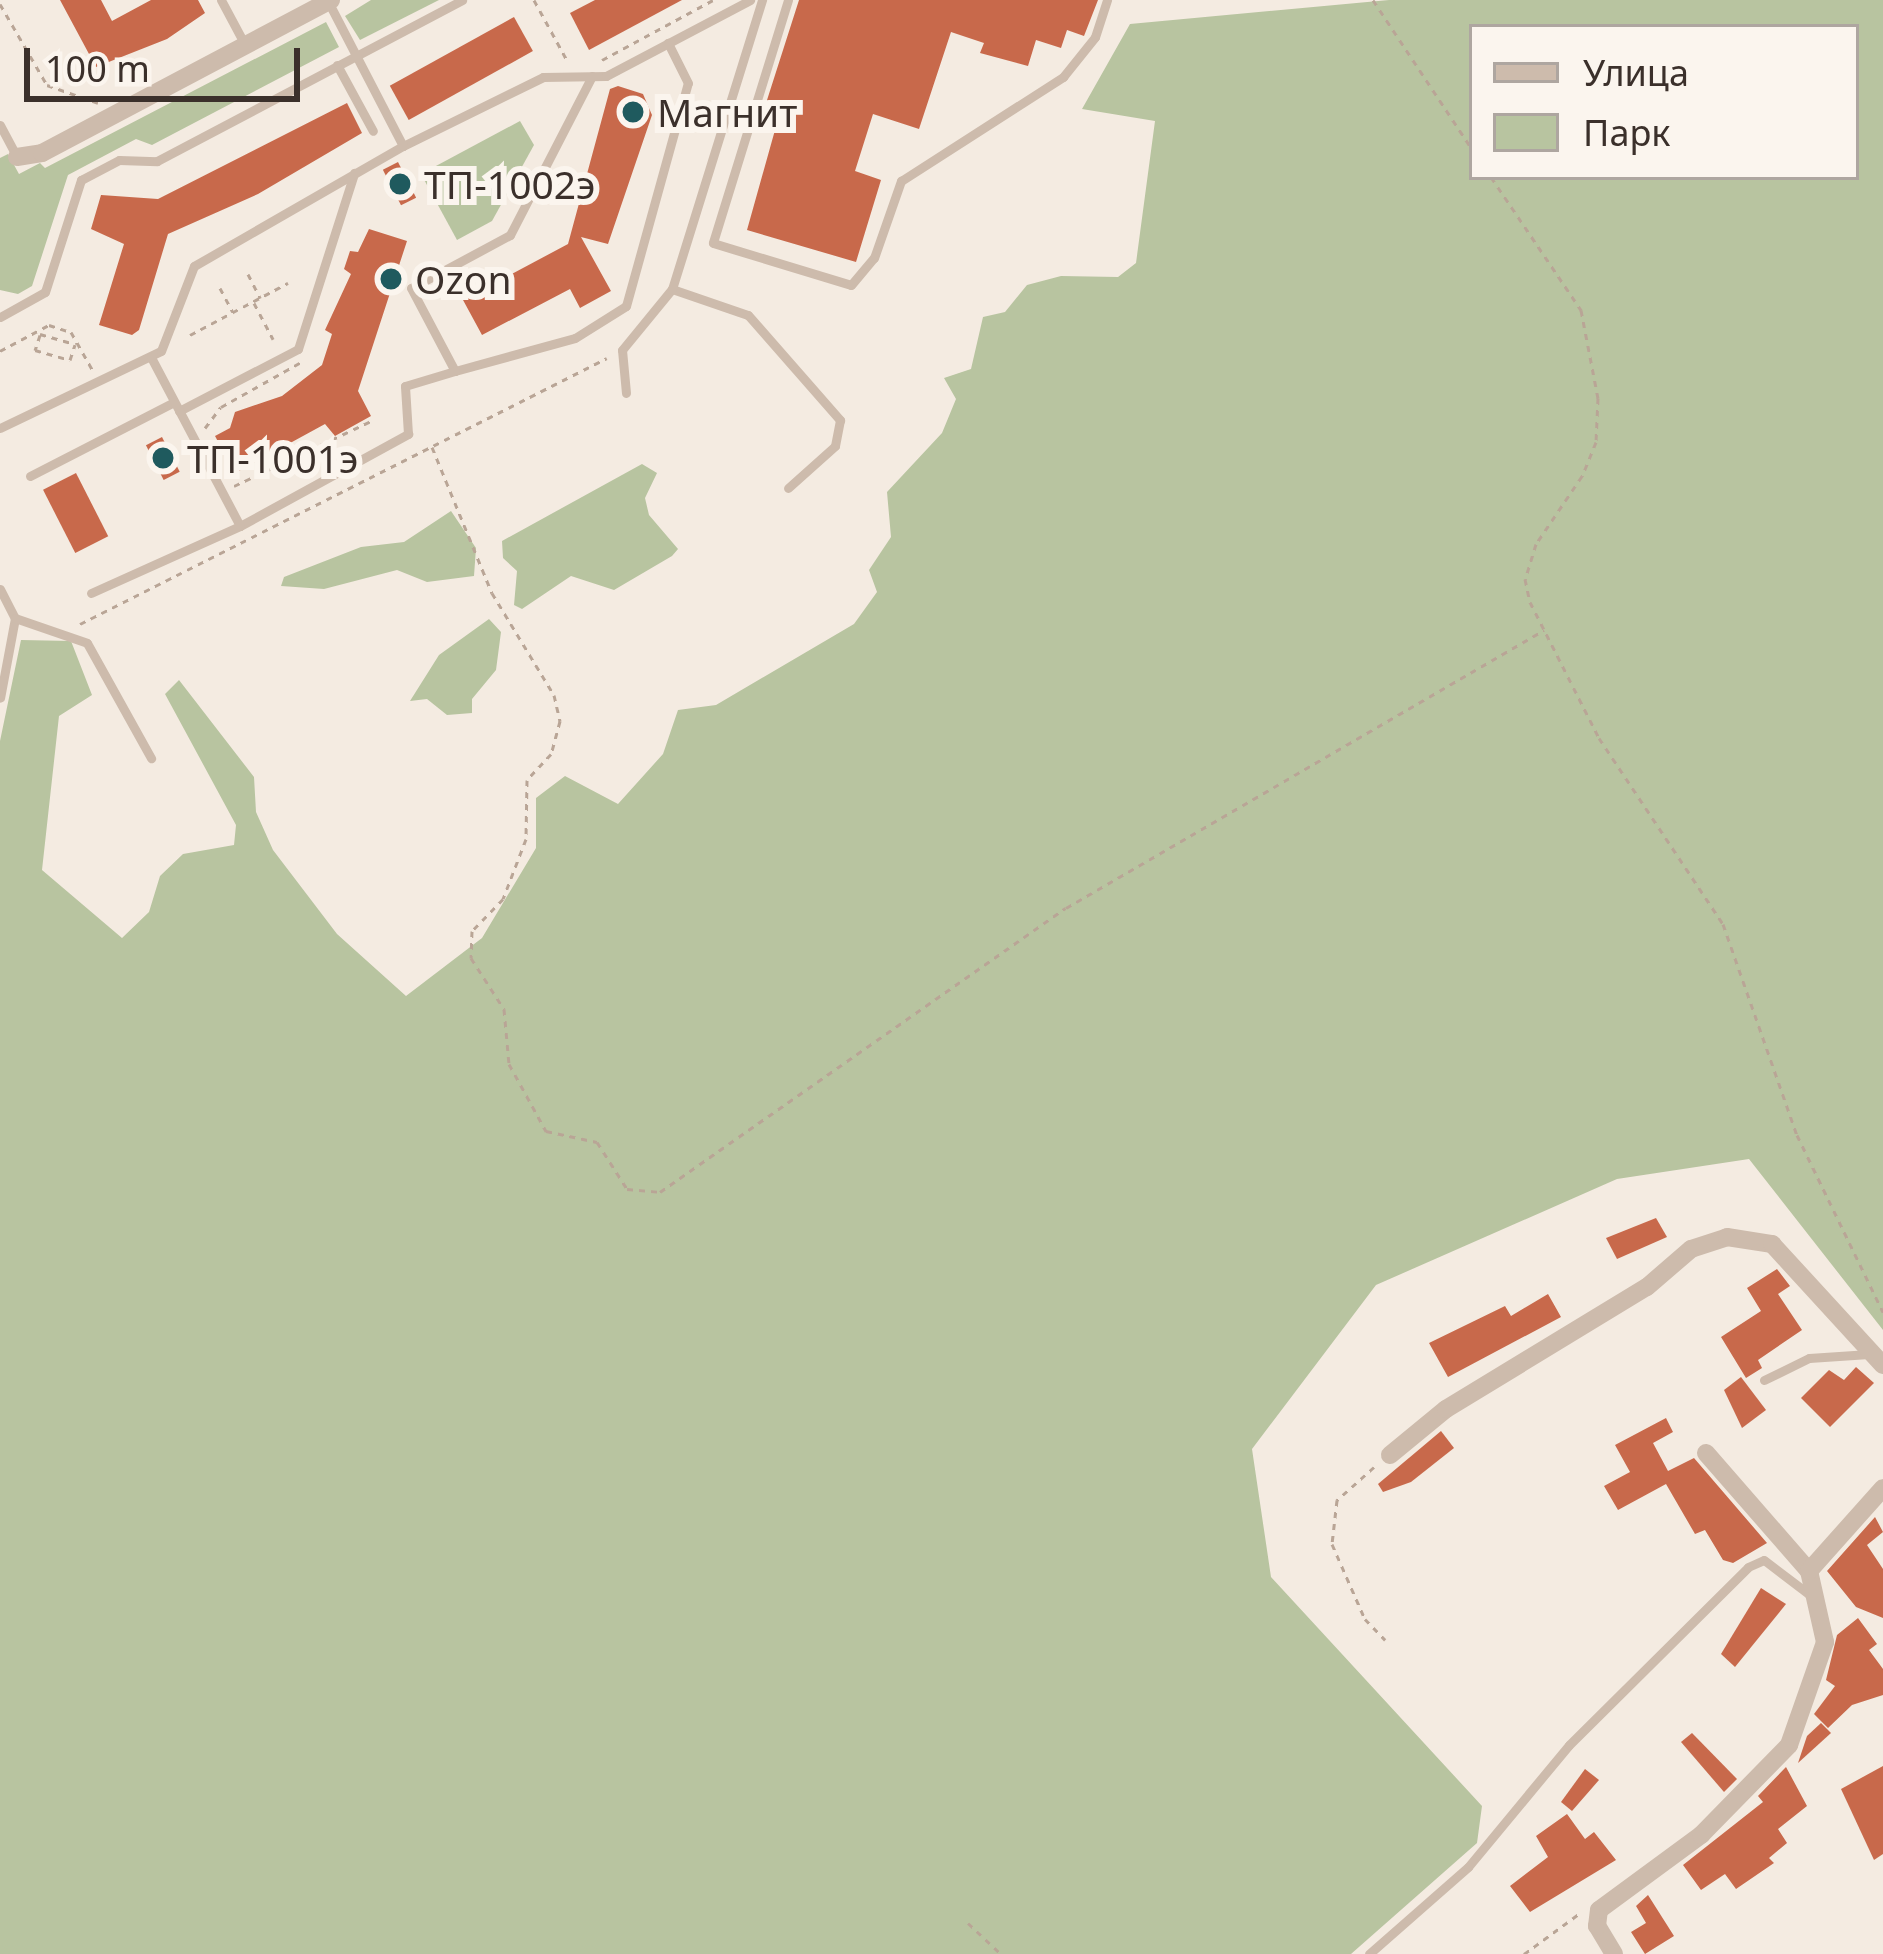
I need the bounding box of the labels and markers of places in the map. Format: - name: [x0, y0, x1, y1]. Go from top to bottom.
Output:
- place label: Магнит: [657, 89, 797, 135]
- marker: Магнит: [620, 99, 646, 125]
- place label: ТП-1002э: [424, 161, 595, 207]
- marker: ТП-1002э: [387, 171, 413, 197]
- place label: Ozon: [415, 256, 511, 302]
- marker: Ozon: [378, 266, 404, 292]
- place label: ТП-1001э: [187, 435, 358, 481]
- marker: ТП-1001э: [150, 445, 176, 471]

